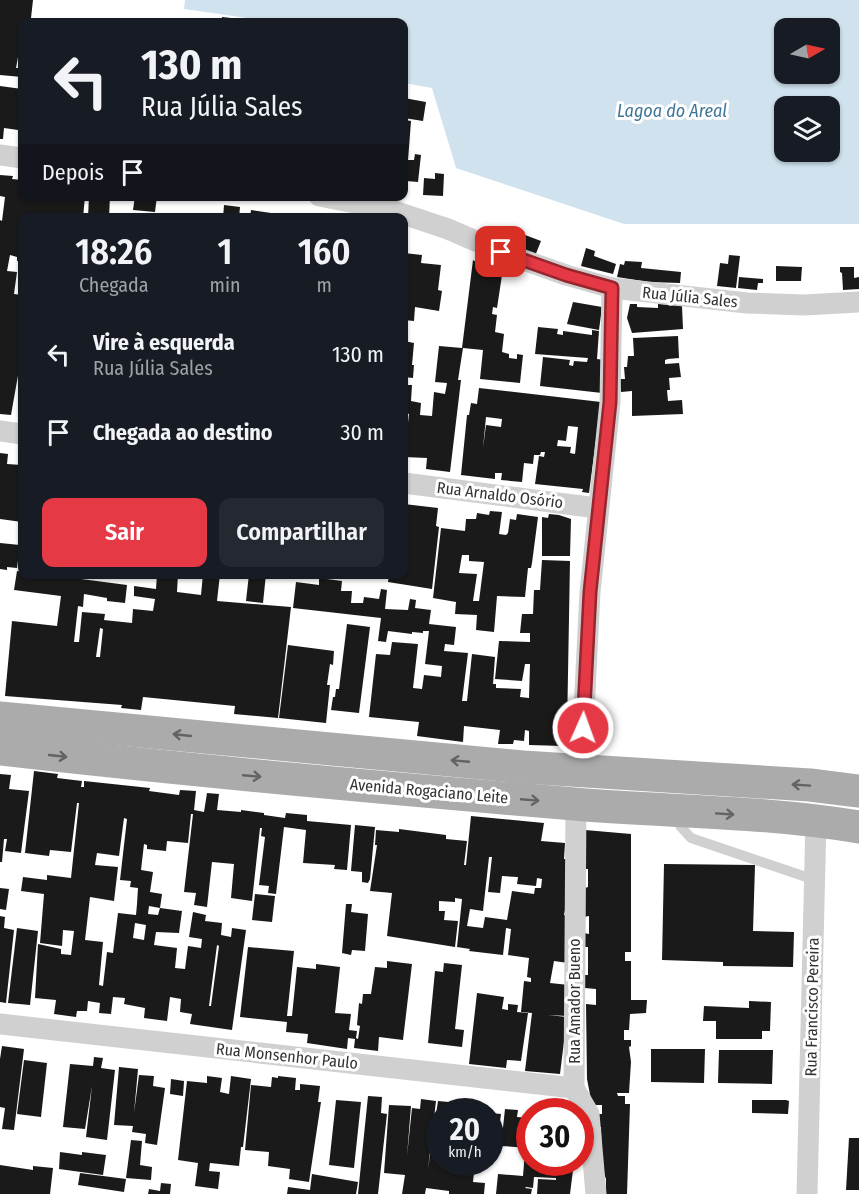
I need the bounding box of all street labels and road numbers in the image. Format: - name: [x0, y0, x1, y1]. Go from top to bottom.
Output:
- street label: Rua Júlia Sales: [641, 283, 739, 311]
- street label: Rua Arnaldo Osório: [436, 478, 564, 512]
- street label: Avenida Rogaciano Leite: [349, 775, 509, 807]
- street label: Rua Francisco Pereira: [801, 937, 823, 1077]
- street label: Rua Amador Bueno: [565, 938, 584, 1064]
- street label: Rua Monsenhor Paulo: [215, 1039, 359, 1073]

